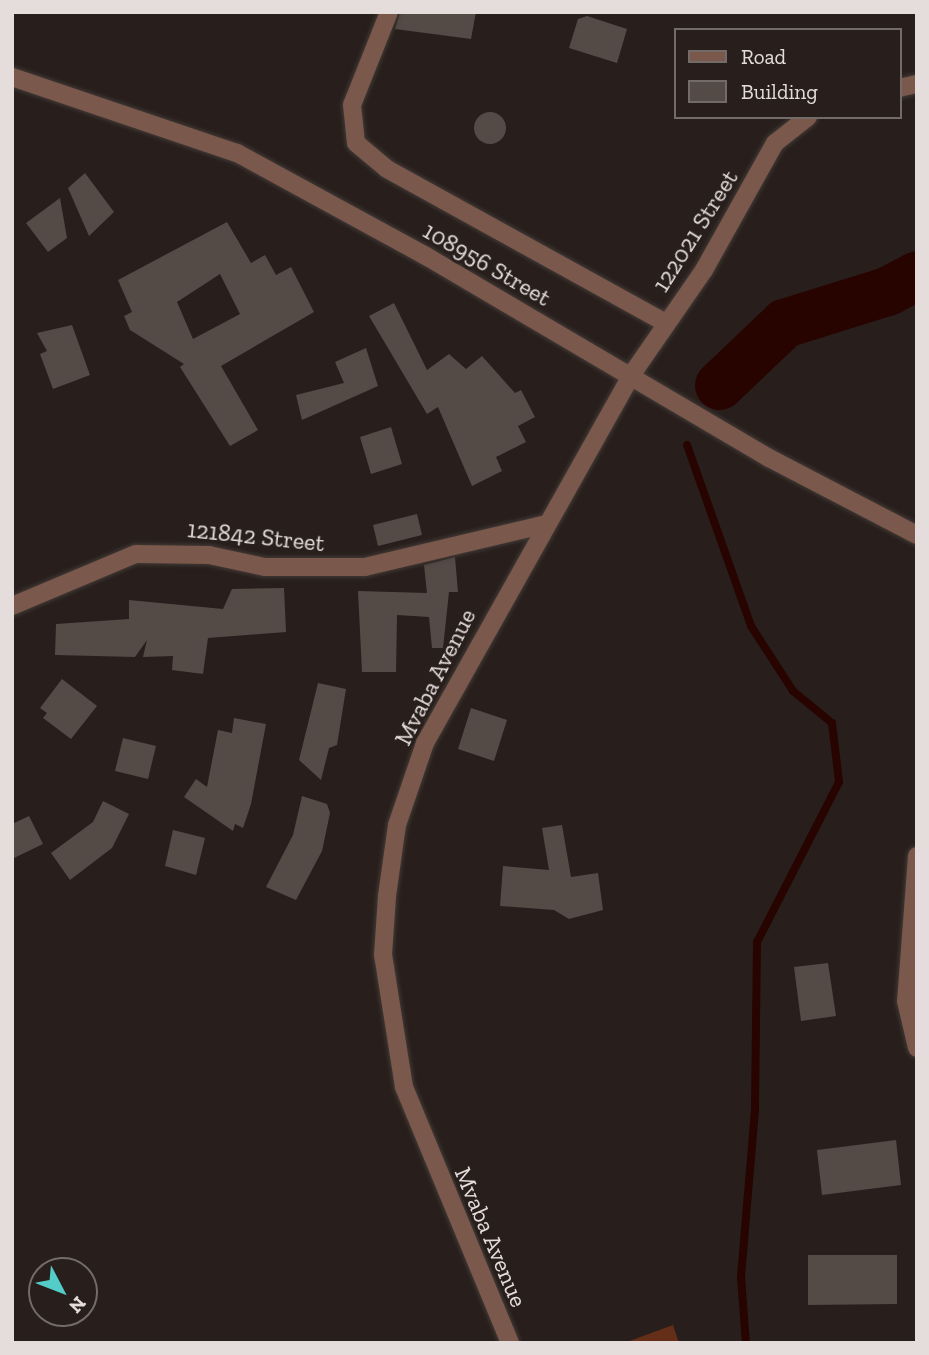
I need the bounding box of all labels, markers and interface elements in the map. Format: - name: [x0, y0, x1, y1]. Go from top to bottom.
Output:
- legend: [674, 28, 901, 119]
- text: Road: [741, 44, 786, 69]
- text: Building: [741, 79, 818, 104]
- street label: 122021 Street: [646, 165, 744, 297]
- street label: 108956 Street: [418, 216, 556, 312]
- street label: 121842 Street: [186, 514, 326, 558]
- street label: Mvaba Avenue: [388, 604, 482, 750]
- street label: Mvaba Avenue: [448, 1162, 534, 1312]
- north arrow: [28, 1257, 98, 1327]
- text: N: [64, 1292, 91, 1318]

